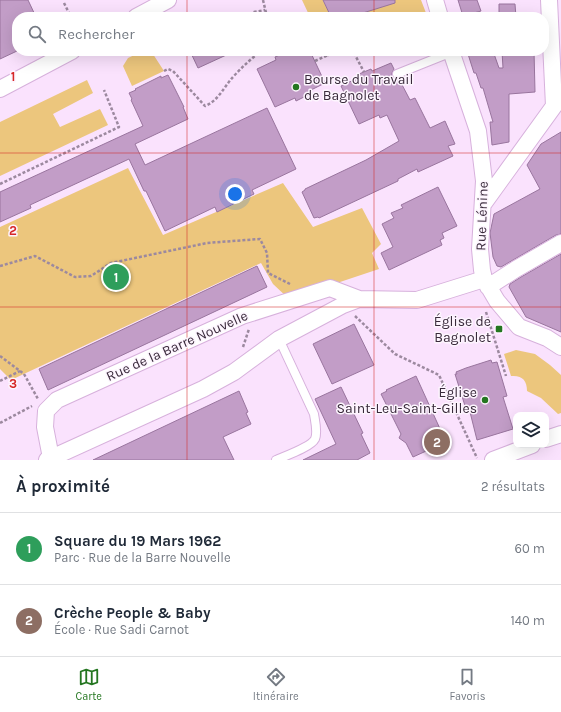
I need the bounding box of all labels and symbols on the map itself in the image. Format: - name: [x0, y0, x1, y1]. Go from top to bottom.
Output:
- text: 1: [11, 69, 15, 84]
- place label: Bourse du Travail de Bagnolet: [304, 71, 413, 104]
- marker: Bourse du Travail de Bagnolet: [291, 82, 301, 92]
- street label: Rue Lénine: [472, 181, 492, 251]
- your location: [225, 184, 245, 204]
- text: 2: [9, 223, 17, 238]
- pin: 1: [103, 262, 129, 292]
- street label: Rue de la Barre Nouvelle: [104, 307, 250, 385]
- place label: Église de Bagnolet: [434, 312, 491, 346]
- marker: Église de Bagnolet: [494, 324, 504, 334]
- text: 3: [9, 376, 17, 391]
- place label: Église Saint-Leu-Saint-Gilles: [336, 383, 477, 417]
- marker: Église Saint-Leu-Saint-Gilles: [480, 395, 490, 405]
- pin: 2: [424, 427, 450, 457]

